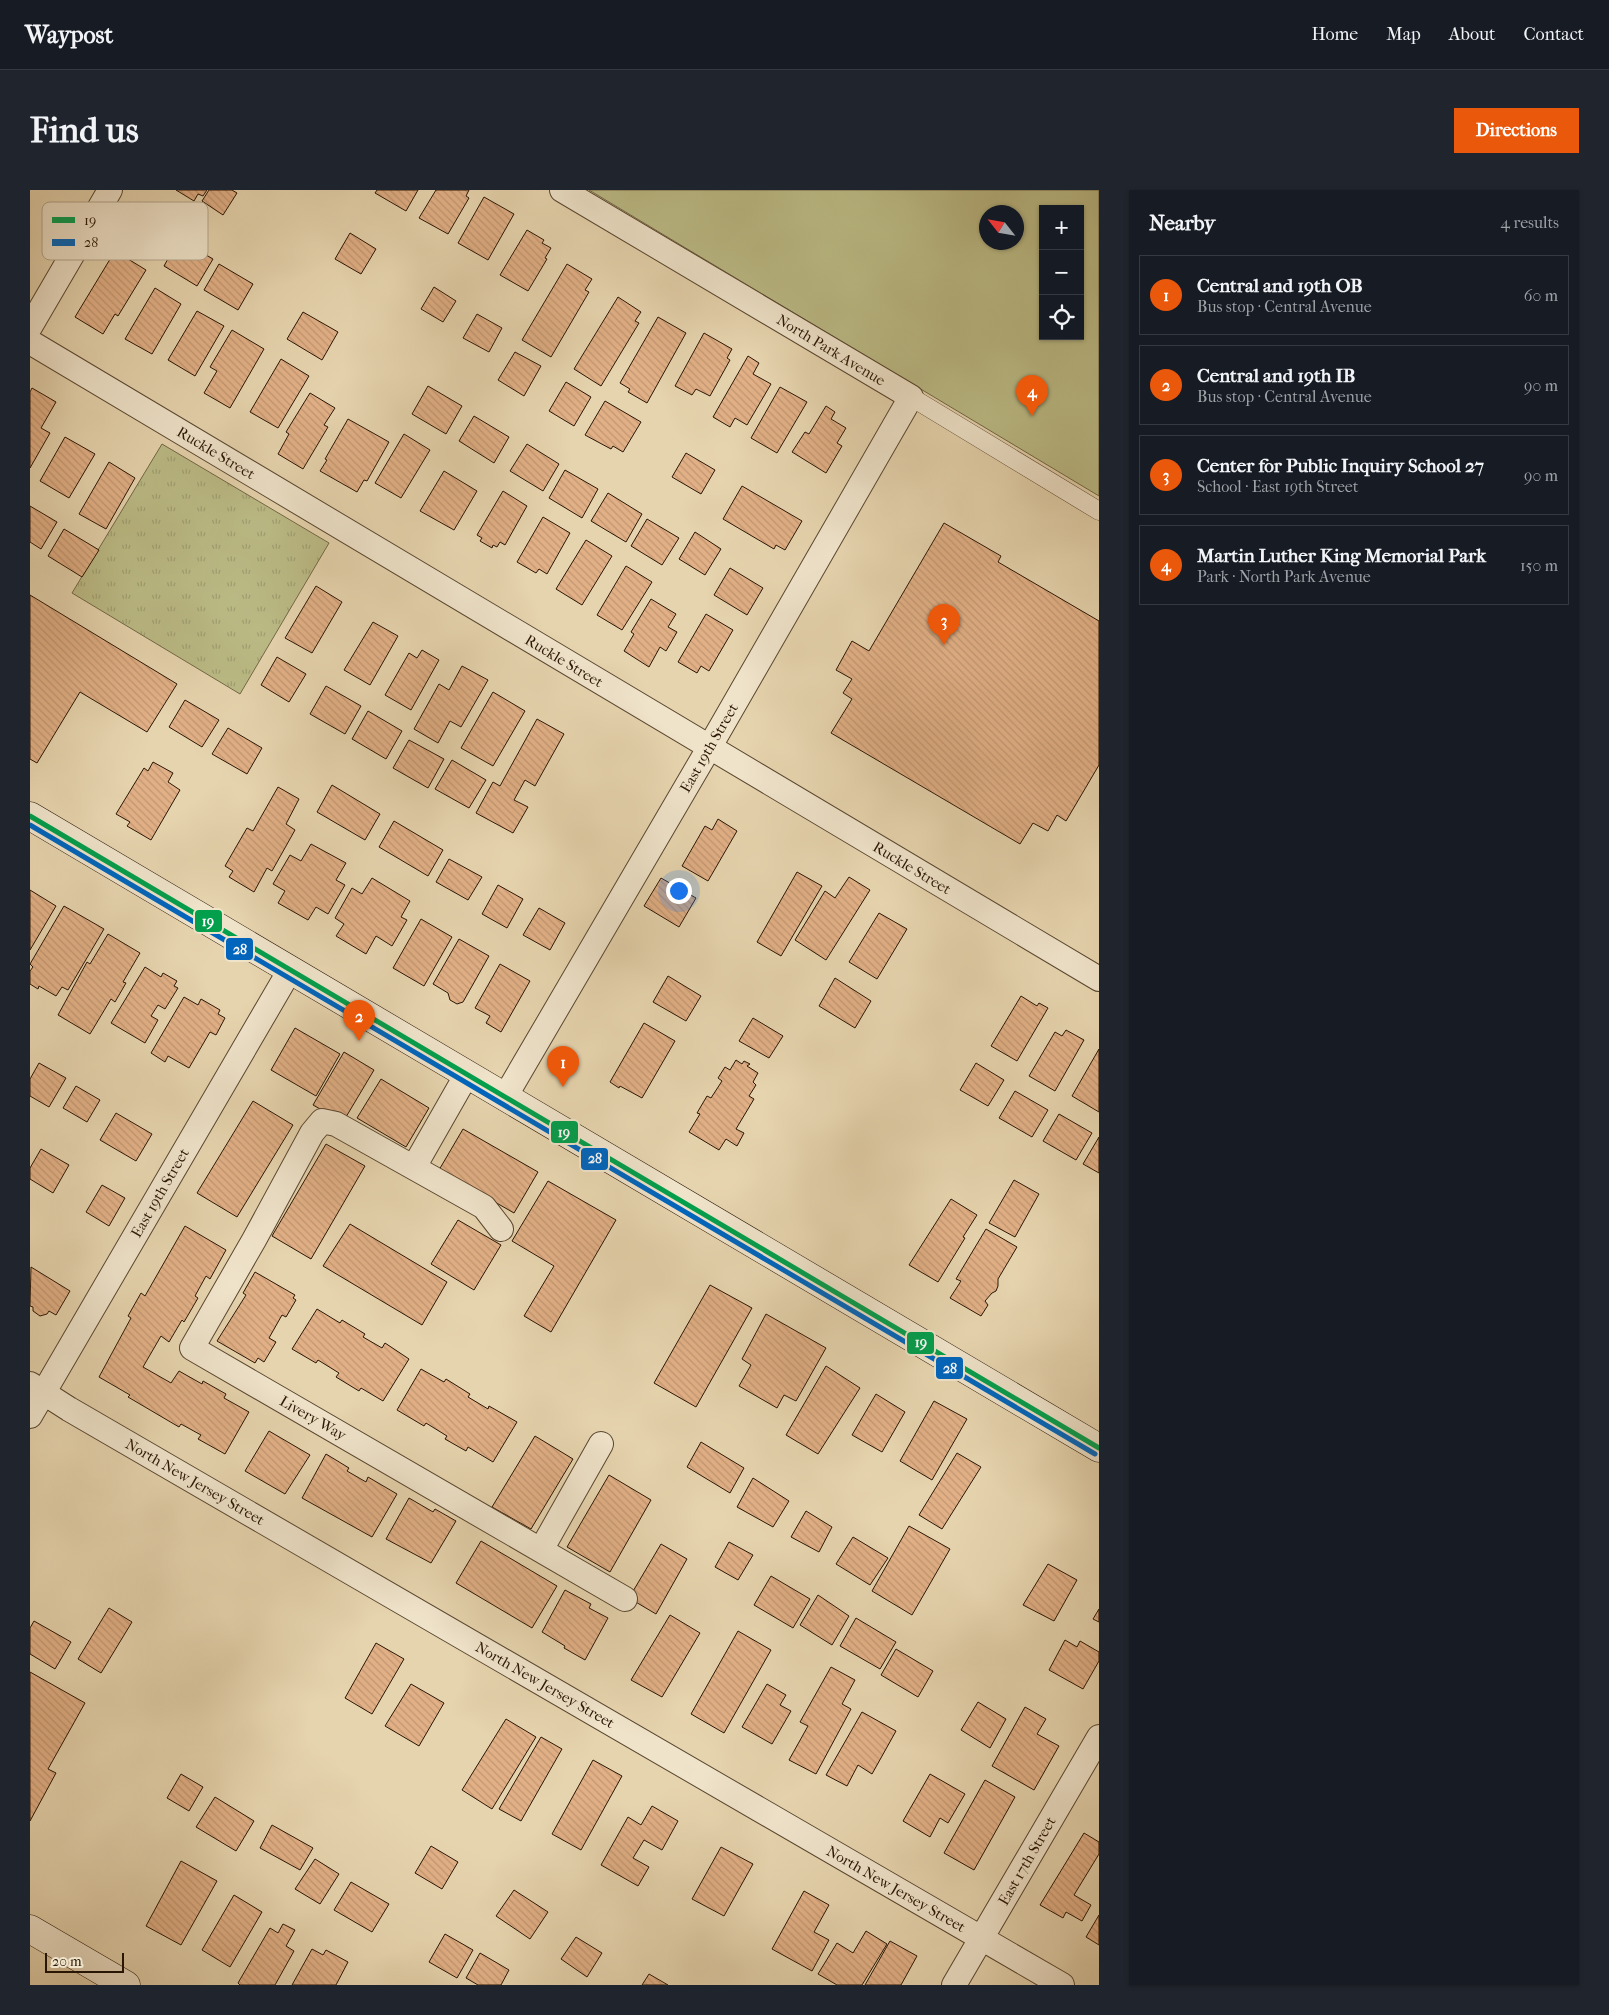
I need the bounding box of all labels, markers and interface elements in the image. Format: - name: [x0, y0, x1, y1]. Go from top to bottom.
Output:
- text: Waypost: [25, 21, 113, 49]
- text: Home: [1311, 24, 1358, 45]
- text: Map: [1386, 24, 1421, 45]
- text: About: [1449, 24, 1495, 45]
- text: Contact: [1523, 24, 1584, 45]
- button: Directions: [1454, 108, 1579, 153]
- text: Find us: [30, 110, 139, 151]
- legend: [42, 202, 208, 260]
- north arrow: [979, 205, 1024, 250]
- map controls: [1039, 205, 1084, 340]
- button: +: [1039, 205, 1084, 250]
- text: Nearby: [1149, 211, 1215, 235]
- text: 19: [84, 212, 96, 229]
- text: 4 results: [1501, 213, 1559, 232]
- text: 28: [84, 234, 98, 251]
- button: −: [1039, 250, 1084, 295]
- text: Central and 19th OB: [1197, 275, 1363, 297]
- text: 1: [1163, 286, 1169, 305]
- text: 60 m: [1524, 286, 1558, 305]
- button: locate: [1039, 295, 1084, 340]
- text: Bus stop · Central Avenue: [1197, 297, 1372, 316]
- street label: North Park Avenue: [773, 310, 889, 390]
- text: Central and 19th IB: [1197, 365, 1355, 387]
- pin: 4: [1016, 375, 1048, 416]
- text: 2: [1162, 376, 1170, 395]
- text: 90 m: [1524, 376, 1558, 395]
- text: Bus stop · Central Avenue: [1197, 387, 1372, 406]
- street label: Ruckle Street: [174, 423, 259, 484]
- text: Center for Public Inquiry School 27: [1197, 455, 1484, 477]
- text: 3: [1163, 466, 1169, 485]
- text: 90 m: [1524, 466, 1558, 485]
- text: School · East 19th Street: [1197, 477, 1358, 496]
- text: Martin Luther King Memorial Park: [1197, 545, 1486, 567]
- text: 4: [1161, 556, 1171, 575]
- text: 150 m: [1520, 556, 1558, 575]
- text: Park · North Park Avenue: [1197, 567, 1371, 586]
- pin: 3: [928, 604, 960, 645]
- street label: Ruckle Street: [522, 631, 607, 692]
- street label: East 19th Street: [676, 700, 742, 796]
- street label: Ruckle Street: [870, 838, 955, 899]
- your location: [666, 878, 692, 904]
- line badge: 19: [194, 909, 223, 933]
- text: 19: [202, 913, 214, 930]
- line badge: 28: [225, 937, 254, 961]
- text: 28: [233, 941, 247, 958]
- pin: 2: [343, 1000, 375, 1041]
- pin: 1: [547, 1046, 579, 1087]
- line badge: 19: [550, 1120, 579, 1144]
- text: 19: [558, 1124, 570, 1141]
- street label: East 19th Street: [127, 1145, 193, 1241]
- line badge: 28: [580, 1147, 609, 1171]
- text: 28: [588, 1150, 602, 1167]
- line badge: 19: [906, 1331, 935, 1355]
- text: 19: [915, 1334, 927, 1351]
- line badge: 28: [935, 1356, 964, 1380]
- text: 28: [943, 1360, 957, 1377]
- street label: Livery Way: [277, 1392, 350, 1445]
- street label: North New Jersey Street: [122, 1435, 268, 1529]
- street label: North New Jersey Street: [472, 1638, 618, 1732]
- street label: East 17th Street: [994, 1813, 1060, 1909]
- street label: North New Jersey Street: [823, 1842, 969, 1936]
- scale bar: [45, 1950, 124, 1973]
- text: 20 m: [52, 1953, 82, 1970]

